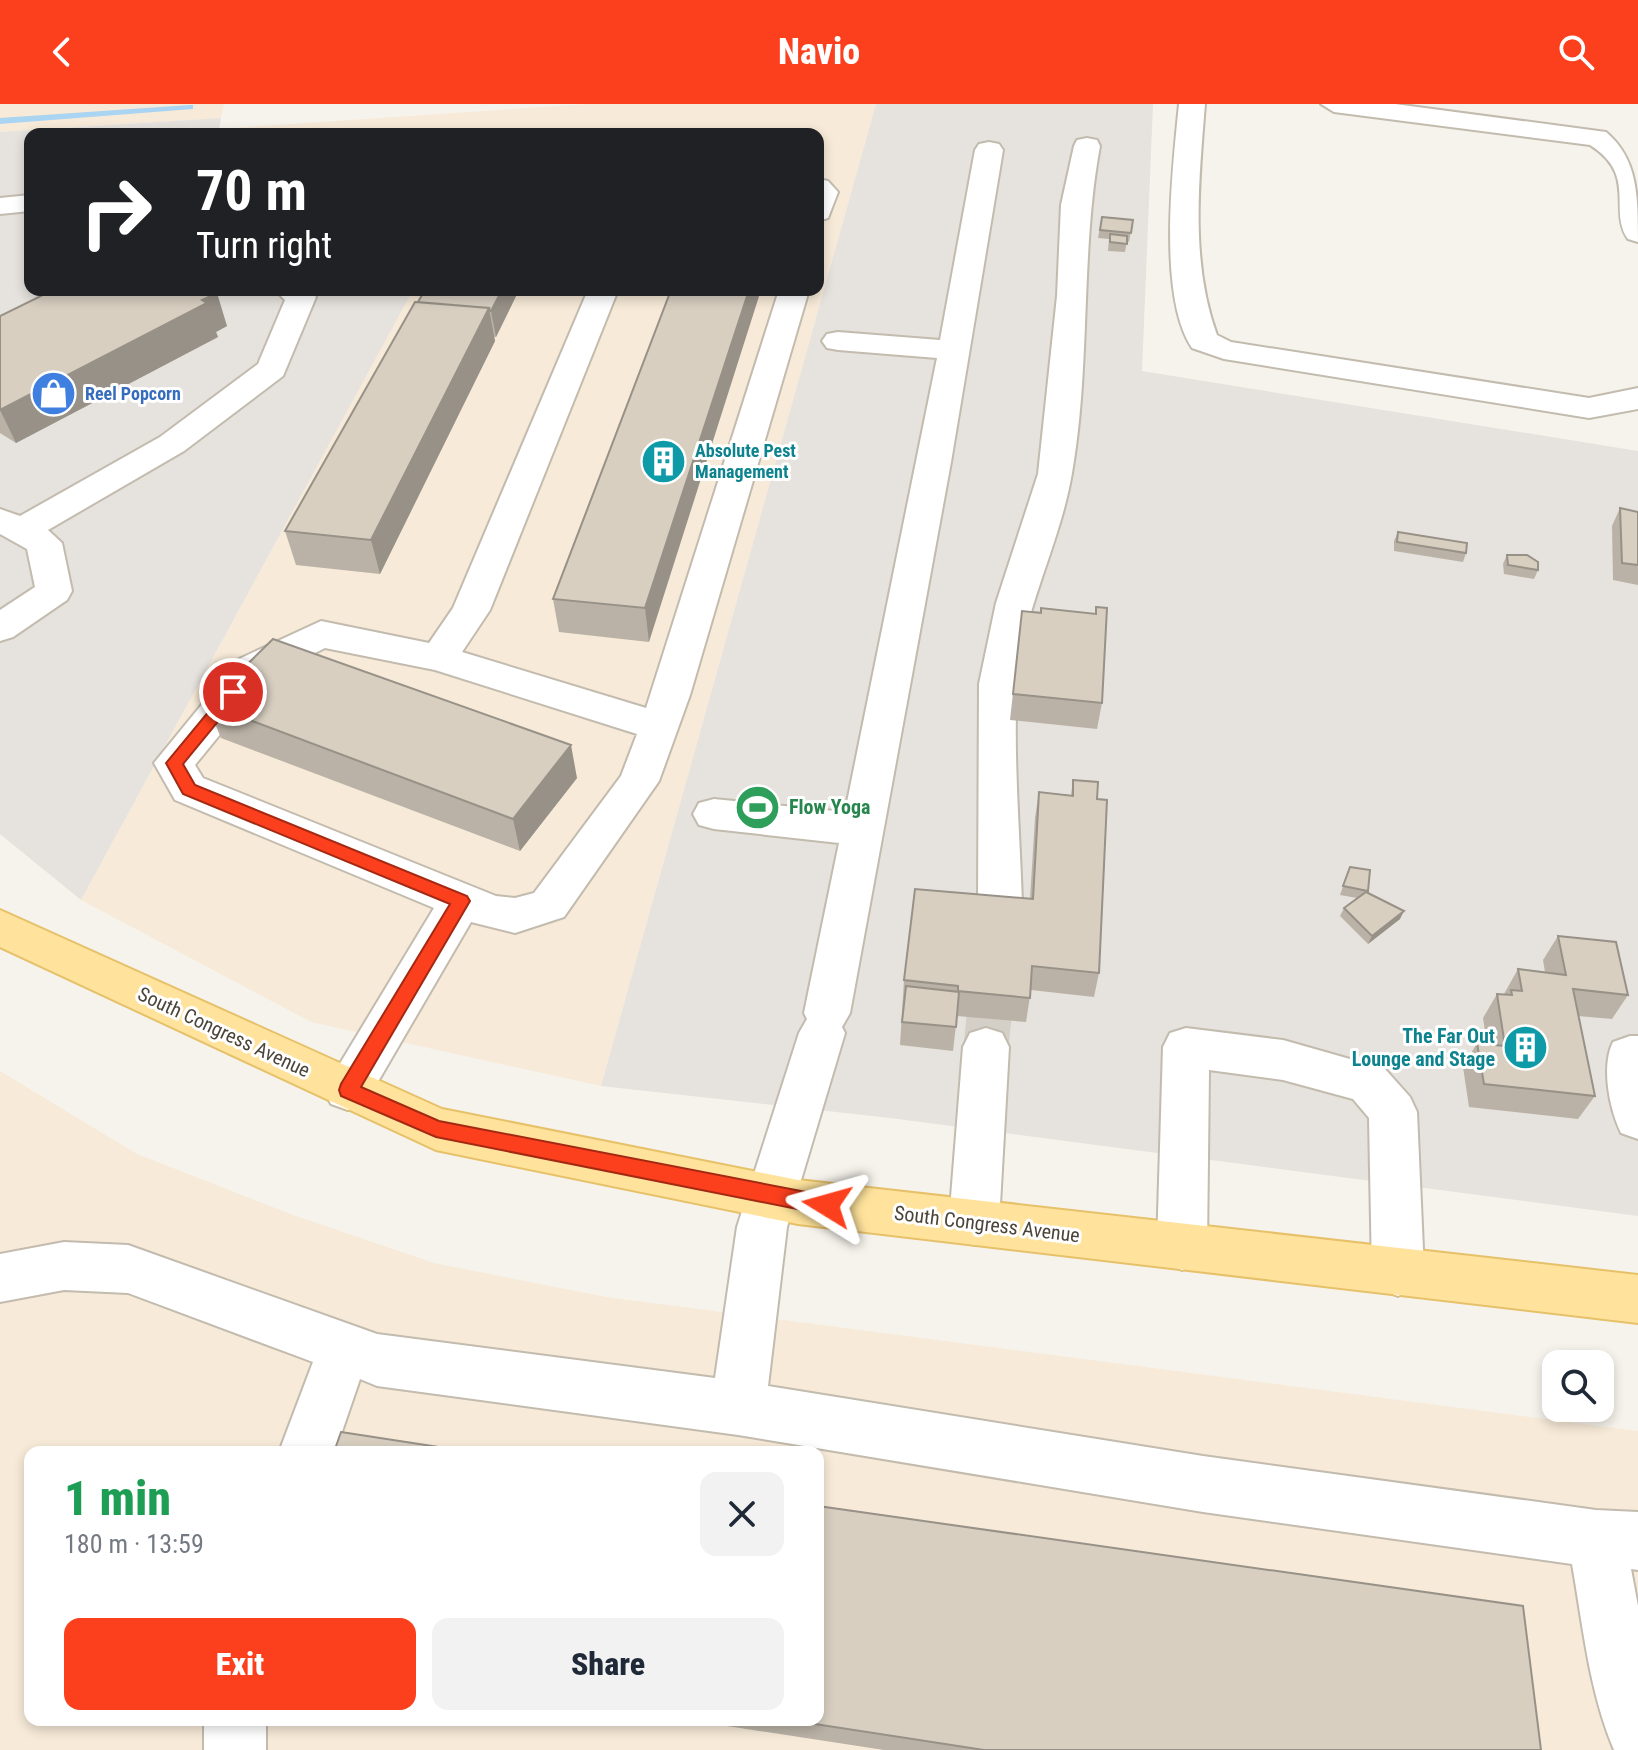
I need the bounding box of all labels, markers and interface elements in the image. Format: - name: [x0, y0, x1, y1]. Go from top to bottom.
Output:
- icon: back: [40, 30, 84, 74]
- icon: search: [1554, 30, 1598, 74]
- text: Navio: [778, 31, 860, 73]
- text: 70 m: [196, 158, 307, 224]
- icon: right: [64, 160, 168, 264]
- text: Turn right: [196, 225, 332, 267]
- shop icon: Reel Popcorn: [30, 370, 78, 418]
- place label: Reel Popcorn: [85, 383, 181, 404]
- building icon: Absolute Pest Management: [640, 437, 688, 485]
- place label: Absolute Pest Management: [695, 440, 796, 482]
- pin: [199, 658, 267, 726]
- icon: arrive: [211, 670, 255, 714]
- sports icon: Flow Yoga: [734, 783, 782, 831]
- place label: Flow Yoga: [789, 795, 870, 819]
- street label: South Congress Avenue: [134, 982, 314, 1082]
- place label: The Far Out Lounge and Stage: [1352, 1024, 1495, 1071]
- building icon: The Far Out Lounge and Stage: [1502, 1024, 1550, 1072]
- position arrow: [785, 1163, 869, 1247]
- street label: South Congress Avenue: [893, 1201, 1081, 1247]
- map controls: [1542, 1350, 1614, 1422]
- button: search: [1542, 1350, 1614, 1422]
- text: 1 min: [64, 1470, 171, 1527]
- button: close: [700, 1472, 784, 1556]
- text: 180 m · 13:59: [64, 1529, 204, 1559]
- button: Exit: [64, 1618, 416, 1710]
- button: Share: [432, 1618, 784, 1710]

